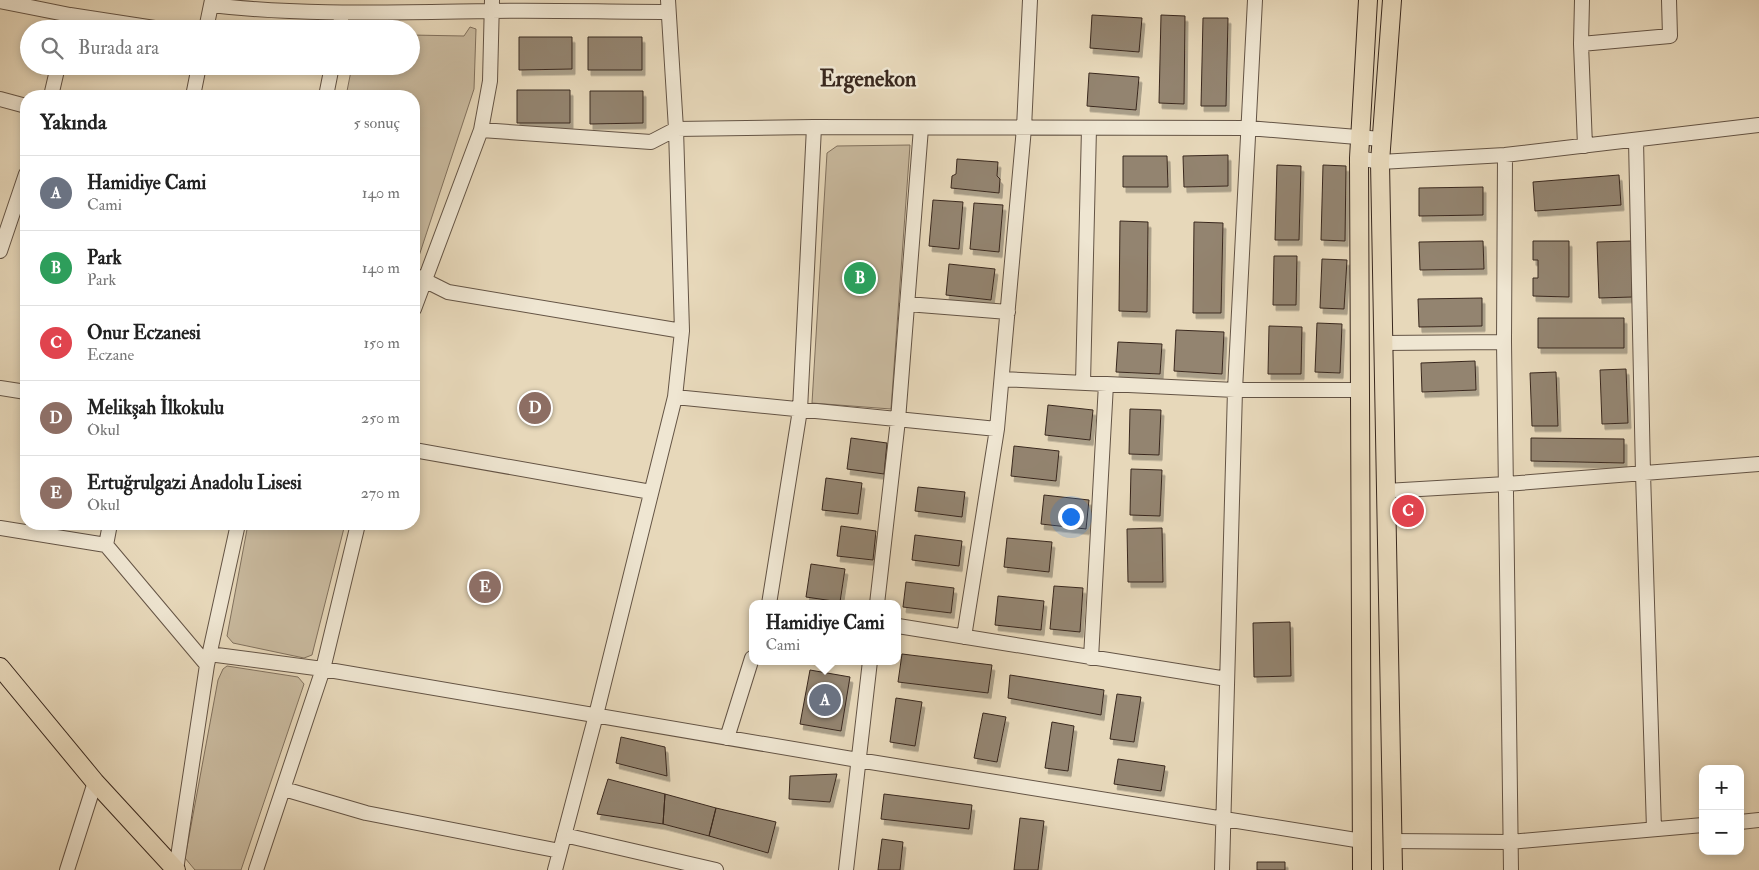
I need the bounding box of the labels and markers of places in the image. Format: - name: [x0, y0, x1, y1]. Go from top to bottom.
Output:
- pin: B: [844, 259, 876, 297]
- pin: D: [519, 389, 551, 427]
- pin: C: [1392, 492, 1424, 530]
- pin: E: [469, 568, 501, 606]
- pin: A: [809, 681, 841, 719]

